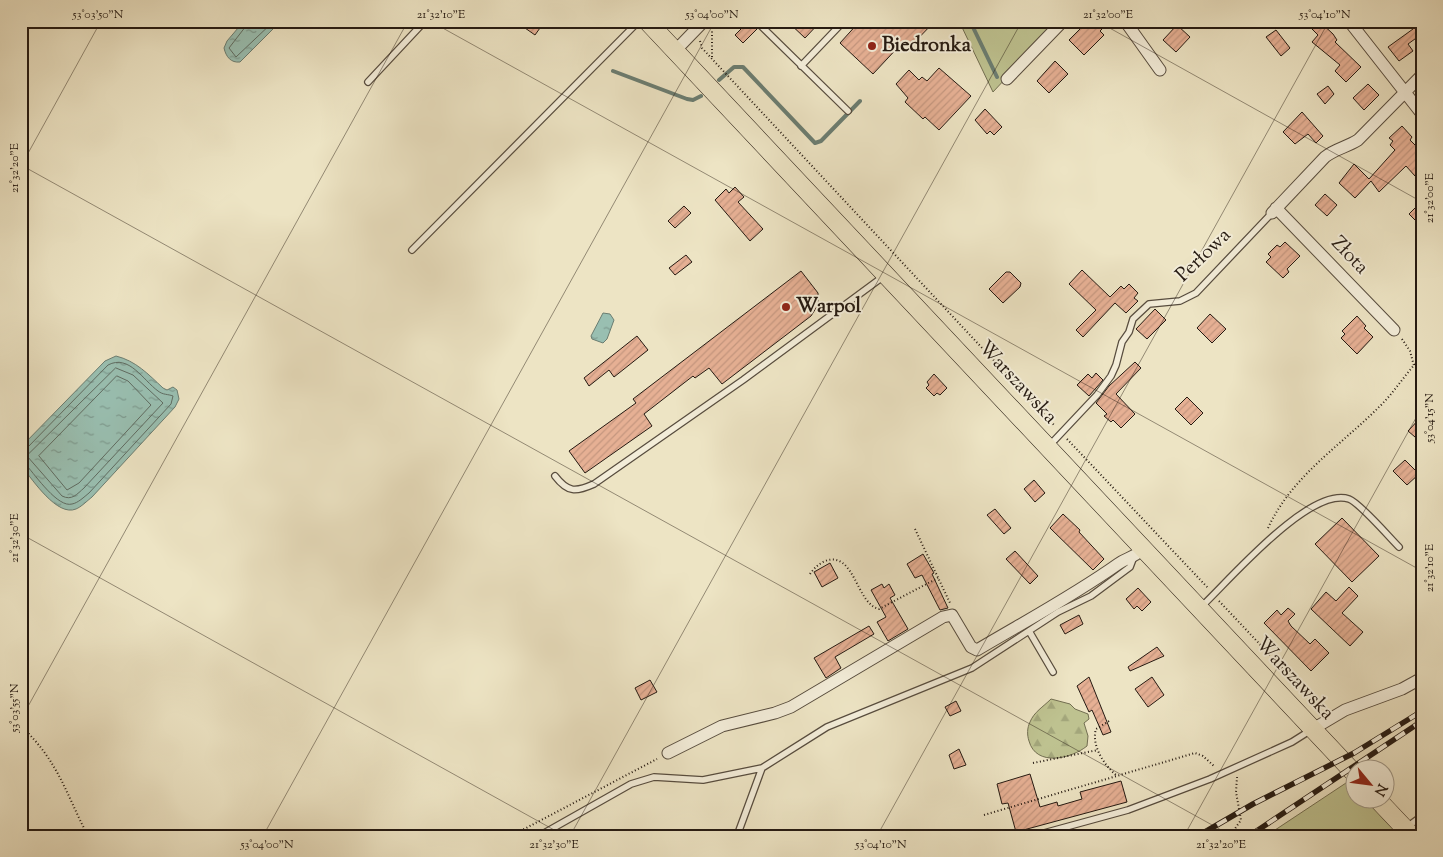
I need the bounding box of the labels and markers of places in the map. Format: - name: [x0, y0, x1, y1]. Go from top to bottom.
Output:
- place label: Biedronka: [882, 32, 972, 61]
- marker: Biedronka: [866, 40, 878, 52]
- place label: Warpol: [796, 293, 861, 322]
- marker: Warpol: [780, 301, 792, 313]

